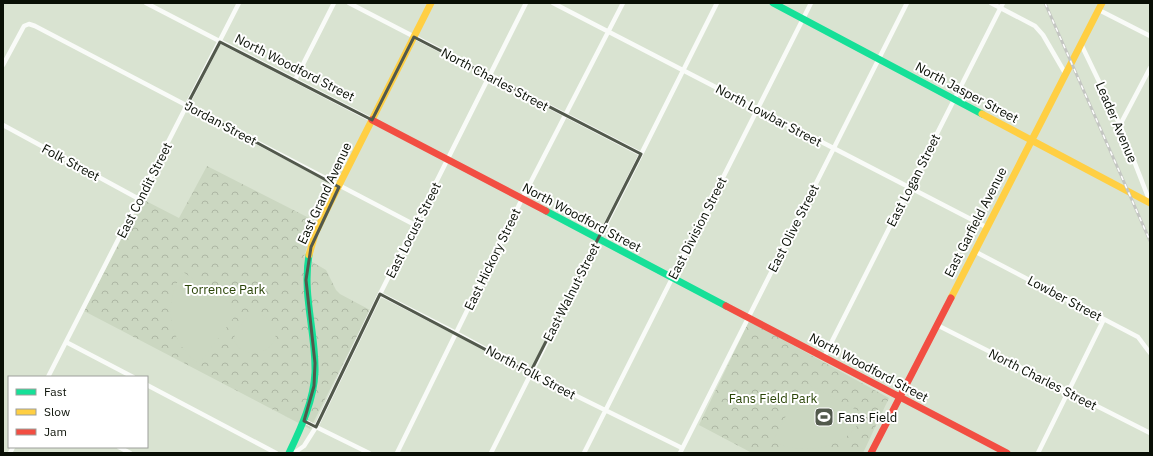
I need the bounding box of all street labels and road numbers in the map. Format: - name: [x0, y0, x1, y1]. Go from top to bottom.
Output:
- street label: North Woodford Street: [232, 30, 358, 105]
- street label: North Charles Street: [438, 44, 551, 115]
- street label: North Jasper Street: [912, 58, 1021, 127]
- street label: Leader Avenue: [1092, 79, 1141, 165]
- street label: North Lowbar Street: [713, 80, 825, 151]
- street label: Jordan Street: [182, 97, 260, 150]
- street label: East Logan Street: [883, 131, 944, 229]
- street label: East Condit Street: [113, 139, 176, 241]
- street label: Folk Street: [39, 140, 103, 185]
- street label: East Grand Avenue: [293, 140, 356, 247]
- street label: East Garfield Avenue: [940, 164, 1011, 280]
- street label: East Division Street: [664, 174, 731, 282]
- street label: East Locust Street: [382, 179, 445, 281]
- street label: North Woodford Street: [519, 179, 644, 256]
- street label: East Olive Street: [764, 181, 823, 275]
- street label: East Hickory Street: [460, 205, 525, 313]
- street label: East Walnut Street: [539, 240, 604, 344]
- street label: Lowber Street: [1025, 272, 1105, 325]
- street label: North Woodford Street: [806, 329, 931, 406]
- street label: North Folk Street: [483, 342, 579, 403]
- street label: North Charles Street: [986, 345, 1100, 414]

